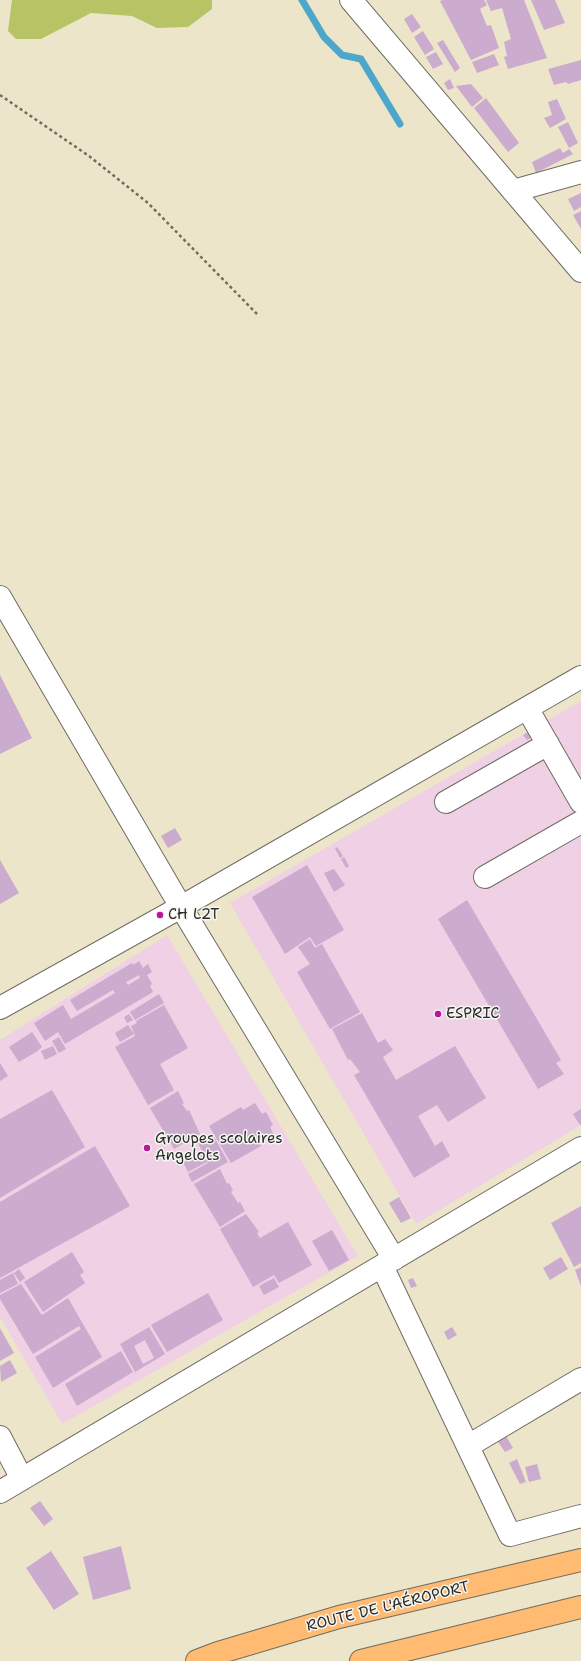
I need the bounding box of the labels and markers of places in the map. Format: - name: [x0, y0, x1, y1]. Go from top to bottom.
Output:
- place label: CH L2T: [168, 906, 220, 924]
- marker: CH L2T: [155, 910, 165, 920]
- place label: ESPRIC: [446, 1005, 500, 1023]
- marker: ESPRIC: [433, 1009, 443, 1019]
- place label: Groupes scolaires Angelots: [155, 1130, 283, 1165]
- marker: Groupes scolaires Angelots: [142, 1143, 152, 1153]

